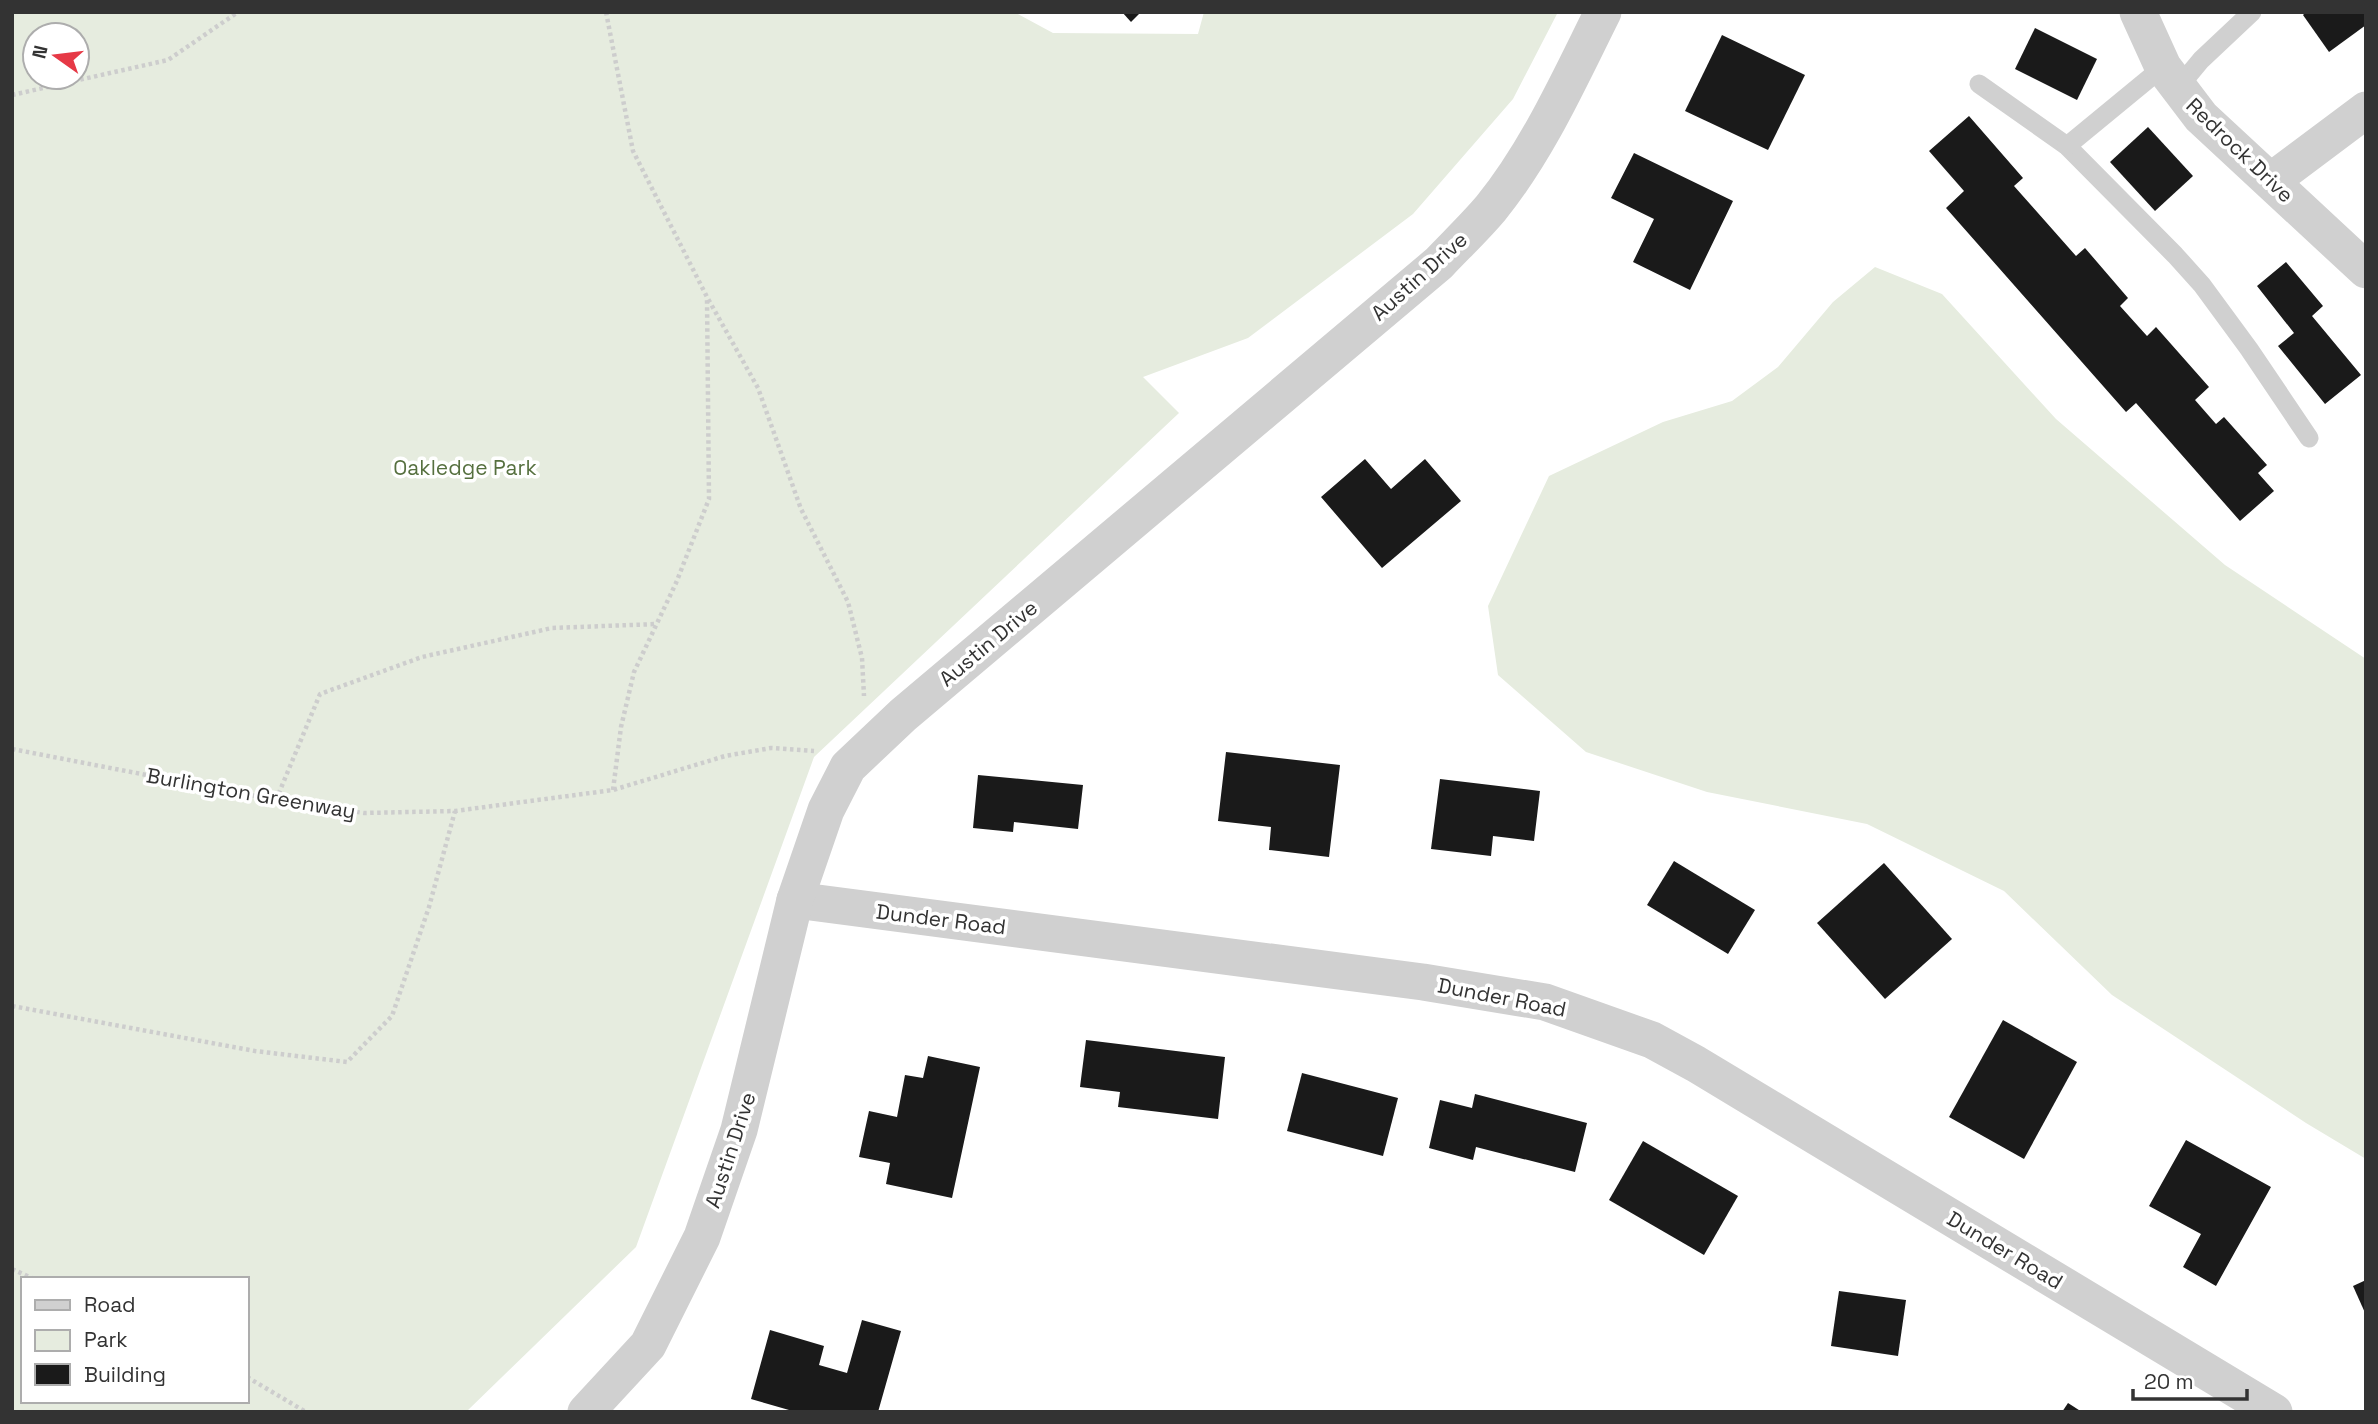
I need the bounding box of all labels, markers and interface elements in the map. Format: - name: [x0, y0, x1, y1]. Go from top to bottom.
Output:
- north arrow: [21, 21, 91, 91]
- text: N: [26, 43, 54, 61]
- street label: Redrock Drive: [2181, 92, 2299, 208]
- street label: Austin Drive: [1365, 226, 1473, 326]
- park label: Oakledge Park: [393, 454, 537, 481]
- street label: Austin Drive: [933, 594, 1043, 692]
- street label: Burlington Greenway: [144, 761, 358, 825]
- street label: Dunder Road: [875, 898, 1007, 940]
- street label: Dunder Road: [1435, 971, 1569, 1023]
- street label: Austin Drive: [699, 1089, 761, 1211]
- street label: Dunder Road: [1942, 1205, 2068, 1295]
- legend: [21, 1277, 248, 1403]
- text: Road: [84, 1291, 136, 1318]
- text: Park: [84, 1326, 128, 1353]
- scale bar: [2133, 1358, 2247, 1402]
- text: Building: [84, 1361, 166, 1388]
- text: 20 m: [2144, 1368, 2194, 1395]

